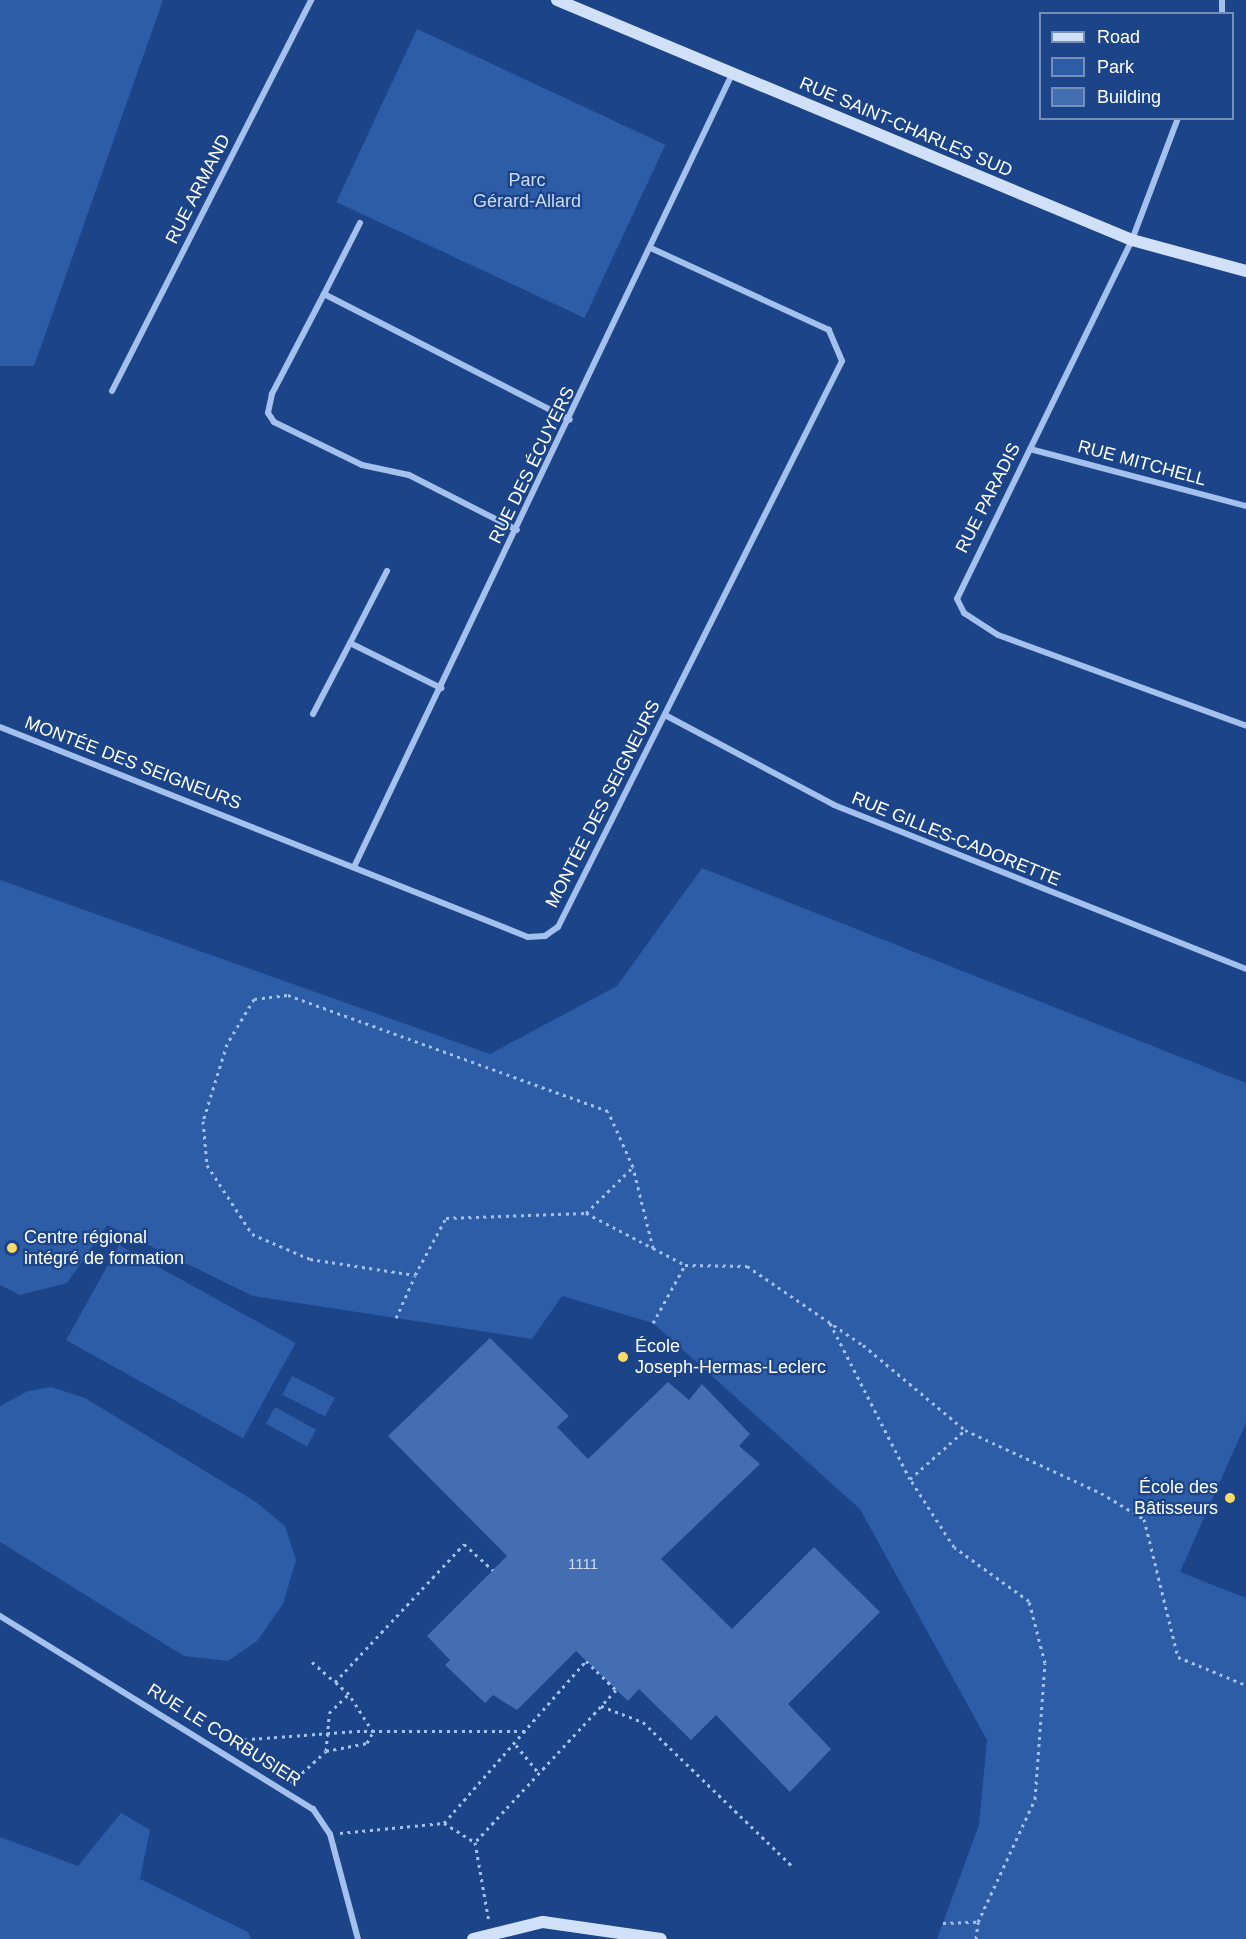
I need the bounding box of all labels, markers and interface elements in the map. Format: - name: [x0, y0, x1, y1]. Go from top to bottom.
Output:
- legend: [1039, 12, 1234, 120]
- text: Road: [1097, 27, 1140, 47]
- text: Park: [1097, 57, 1134, 77]
- street label: RUE SAINT-CHARLES SUD: [796, 72, 1016, 182]
- text: Building: [1097, 87, 1161, 107]
- street label: RUE ARMAND: [161, 130, 235, 248]
- park label: Parc Gérard-Allard: [473, 170, 581, 213]
- street label: RUE DES ÉCUYERS: [485, 383, 579, 547]
- street label: RUE MITCHELL: [1075, 435, 1209, 491]
- street label: RUE PARADIS: [951, 439, 1025, 557]
- street label: MONTÉE DES SEIGNEURS: [541, 697, 665, 911]
- street label: MONTÉE DES SEIGNEURS: [22, 712, 244, 814]
- street label: RUE GILLES-CADORETTE: [849, 787, 1063, 891]
- place label: Centre régional intégré de formation: [24, 1227, 184, 1270]
- marker: Centre régional intégré de formation: [5, 1241, 19, 1255]
- place label: École Joseph-Hermas-Leclerc: [635, 1336, 826, 1378]
- marker: École Joseph-Hermas-Leclerc: [616, 1350, 630, 1364]
- place label: École des Bâtisseurs: [1134, 1477, 1218, 1520]
- marker: École des Bâtisseurs: [1223, 1491, 1237, 1505]
- house number: 1111: [568, 1555, 598, 1573]
- street label: RUE LE CORBUSIER: [143, 1679, 305, 1791]

